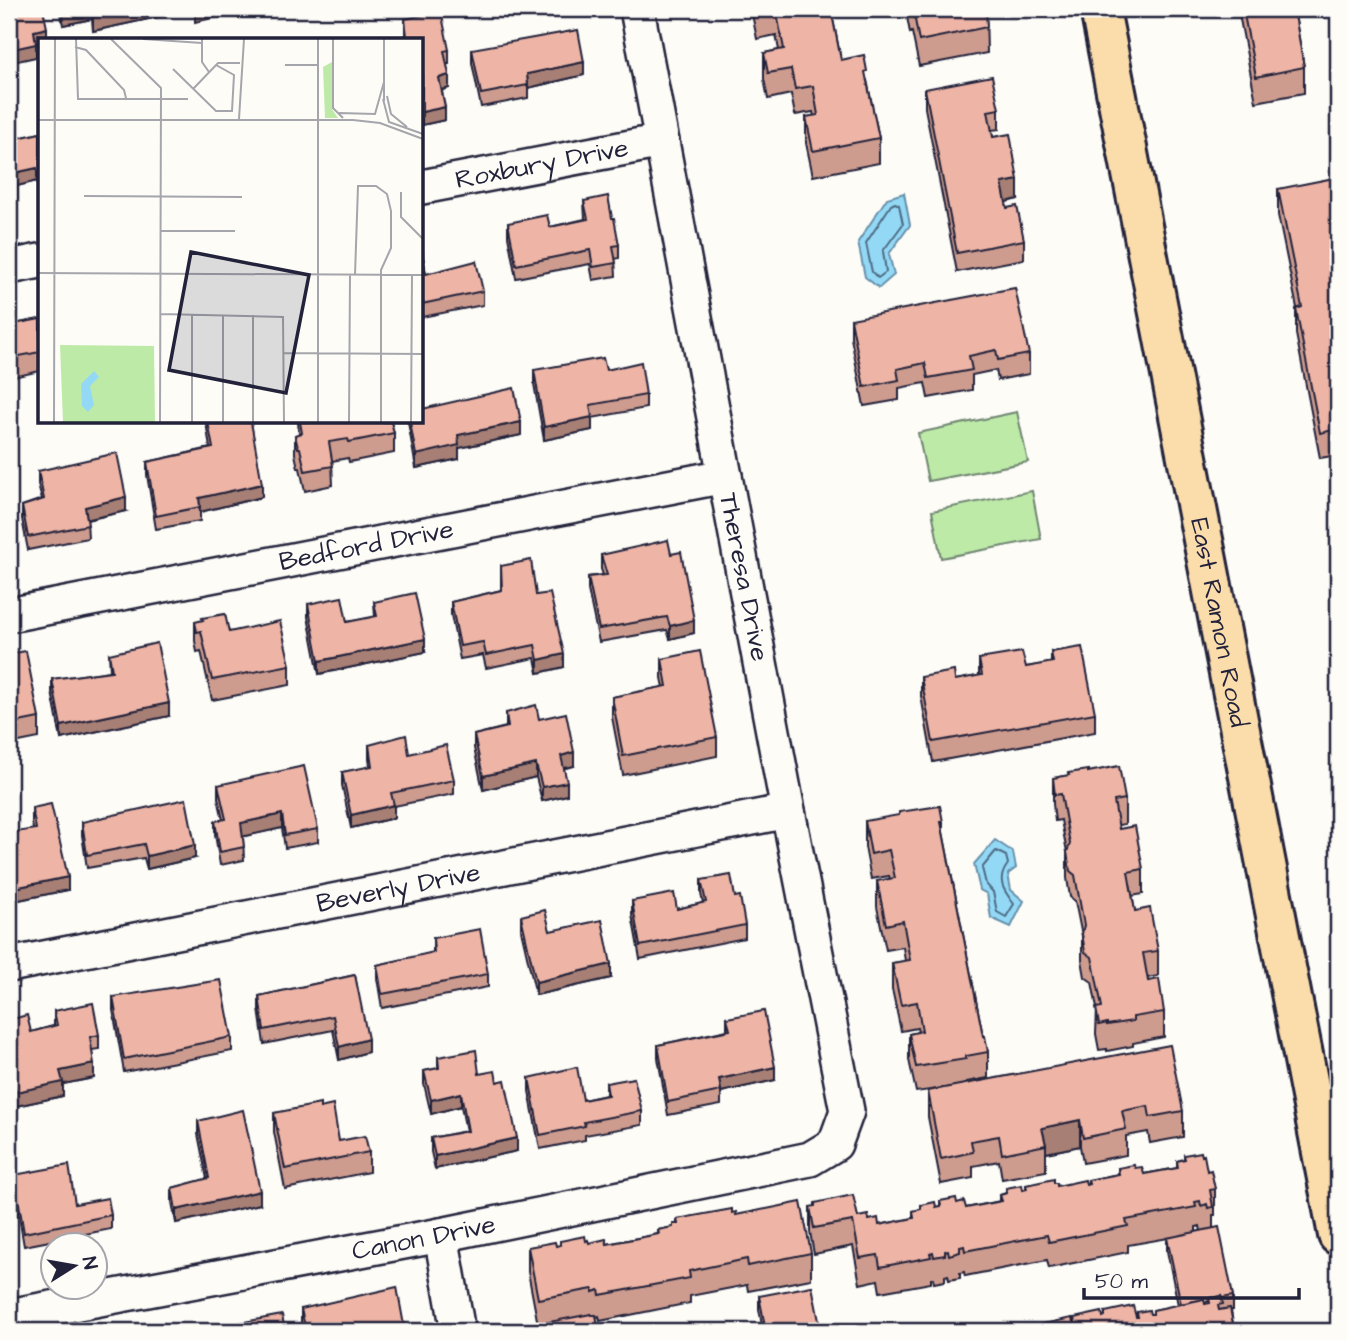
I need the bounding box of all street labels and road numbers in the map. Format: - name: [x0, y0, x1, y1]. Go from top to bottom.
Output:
- street label: Roxbury Drive: [452, 130, 631, 198]
- street label: Theresa Drive: [710, 490, 778, 664]
- street label: Bedford Drive: [276, 511, 457, 580]
- street label: East Ramon Road: [1181, 515, 1257, 730]
- street label: Beverly Drive: [314, 854, 483, 922]
- street label: Canon Drive: [349, 1206, 499, 1269]

